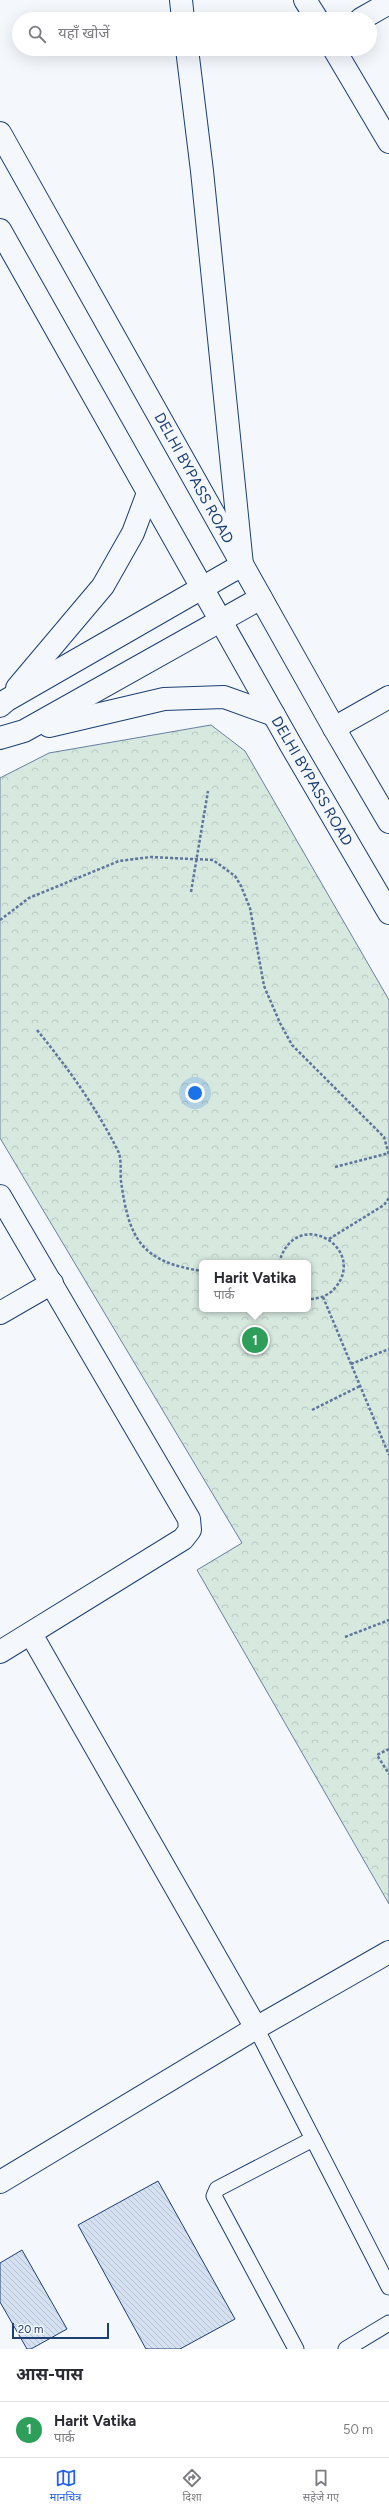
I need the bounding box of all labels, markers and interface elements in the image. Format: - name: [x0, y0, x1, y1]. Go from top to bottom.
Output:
- search box: [12, 12, 377, 56]
- icon: search: [26, 23, 48, 45]
- text: यहाँ खोजें: [58, 24, 110, 42]
- street label: DELHI BYPASS ROAD: [151, 409, 237, 547]
- street label: DELHI BYPASS ROAD: [268, 713, 356, 849]
- your location: [185, 1083, 205, 1103]
- popup: [199, 1260, 311, 1312]
- text: Harit Vatika: [214, 1269, 296, 1287]
- text: पार्क: [214, 1287, 235, 1302]
- pin: 1: [242, 1325, 268, 1355]
- scale bar: [12, 2321, 109, 2340]
- text: 20 m: [18, 2323, 43, 2336]
- text: आस-पास: [16, 2364, 83, 2384]
- text: Harit Vatika: [54, 2412, 136, 2430]
- text: 1: [26, 2422, 32, 2437]
- text: 50 m: [343, 2422, 373, 2437]
- text: पार्क: [54, 2430, 75, 2445]
- tab: मानचित्र: [50, 2467, 81, 2505]
- tab: दिशा: [181, 2467, 203, 2505]
- tab: सहेजे गए: [303, 2467, 339, 2505]

